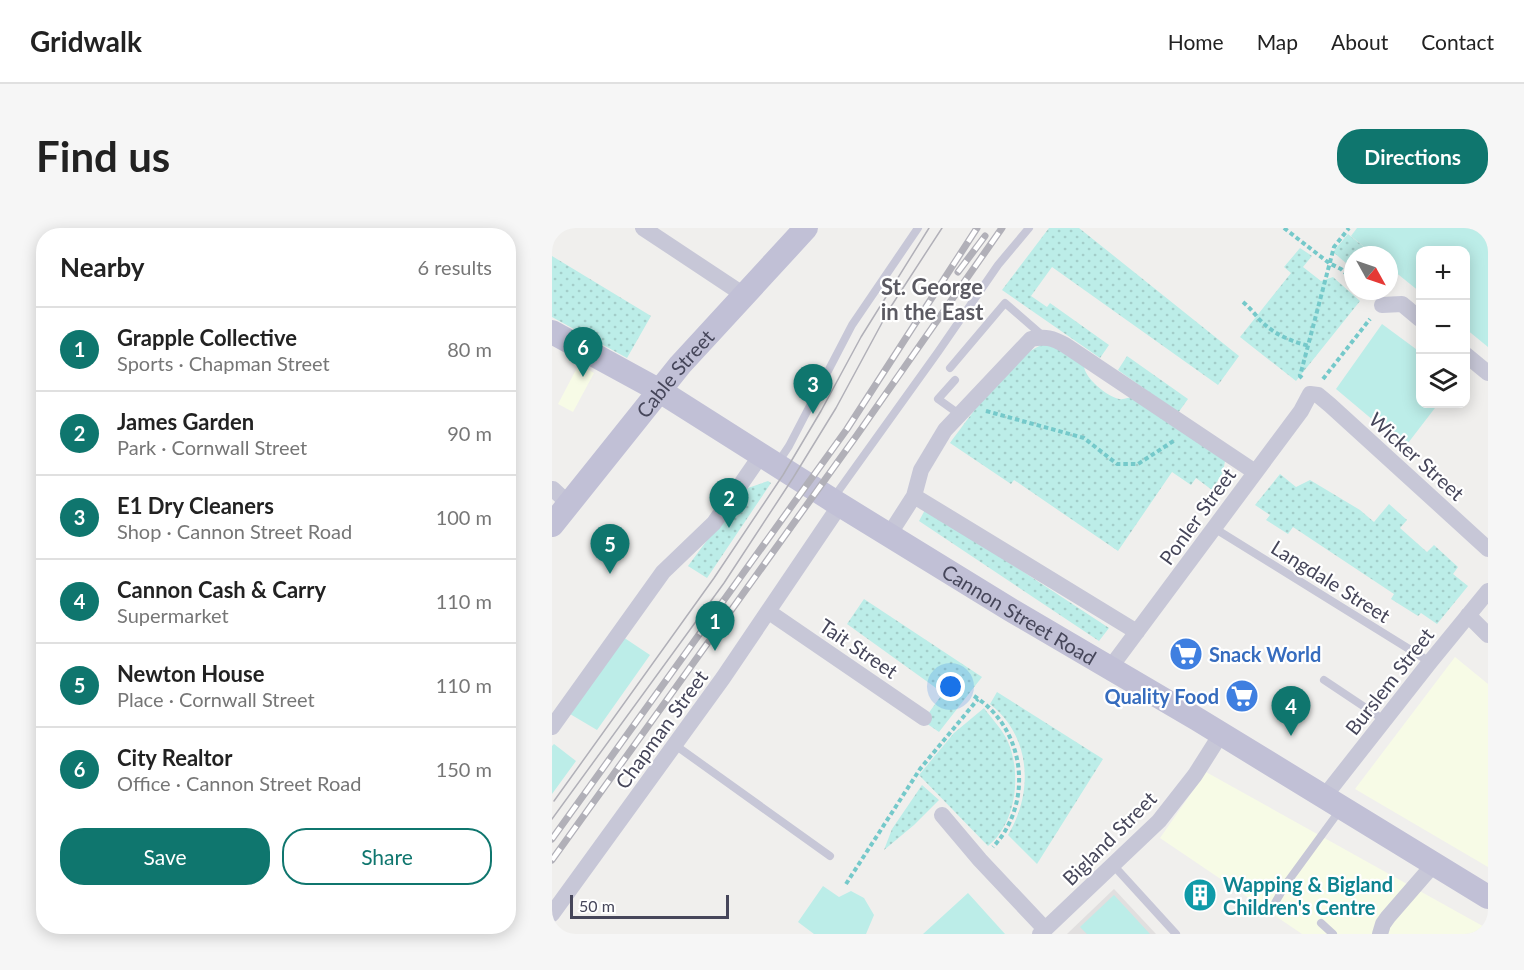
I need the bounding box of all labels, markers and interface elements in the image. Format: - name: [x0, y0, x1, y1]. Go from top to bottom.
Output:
- text: Gridwalk: [30, 24, 142, 58]
- text: Home: [1168, 29, 1224, 54]
- text: Map: [1257, 29, 1298, 54]
- text: About: [1331, 29, 1388, 54]
- text: Contact: [1421, 29, 1494, 54]
- button: Directions: [1337, 129, 1488, 184]
- text: Find us: [36, 131, 170, 181]
- north arrow: [1344, 246, 1398, 300]
- map controls: [1416, 246, 1470, 408]
- button: +: [1416, 246, 1470, 300]
- text: Nearby: [60, 251, 145, 283]
- text: 6 results: [417, 255, 492, 279]
- district label: St. George in the East: [881, 273, 984, 325]
- button: −: [1416, 300, 1470, 354]
- text: Grapple Collective: [117, 324, 297, 351]
- street label: Cable Street: [631, 325, 719, 422]
- pin: 6: [564, 328, 603, 377]
- text: 1: [74, 337, 85, 361]
- text: 80 m: [447, 337, 492, 361]
- text: Sports · Chapman Street: [117, 351, 330, 375]
- button: layers: [1416, 354, 1470, 408]
- pin: 3: [794, 364, 832, 414]
- street label: Wicker Street: [1364, 407, 1470, 505]
- text: James Garden: [117, 408, 254, 435]
- text: 2: [74, 421, 85, 445]
- text: 90 m: [447, 421, 492, 445]
- text: Park · Cornwall Street: [117, 435, 307, 459]
- street label: Ponler Street: [1154, 463, 1240, 569]
- pin: 2: [710, 478, 748, 528]
- text: E1 Dry Cleaners: [117, 492, 274, 519]
- text: 3: [74, 505, 85, 529]
- text: 100 m: [436, 505, 492, 529]
- text: Shop · Cannon Street Road: [117, 519, 352, 543]
- pin: 5: [590, 524, 630, 574]
- street label: Langdale Street: [1267, 535, 1395, 627]
- street label: Cannon Street Road: [938, 559, 1101, 669]
- text: Cannon Cash & Carry: [117, 576, 326, 603]
- text: 4: [74, 589, 85, 613]
- text: 110 m: [436, 589, 492, 613]
- pin: 1: [696, 602, 734, 651]
- text: Supermarket: [117, 603, 229, 627]
- street label: Tait Street: [815, 613, 903, 683]
- street label: Burslem Street: [1340, 623, 1438, 739]
- supermarket icon: Snack World: [1168, 636, 1204, 672]
- place label: Snack World: [1209, 642, 1321, 666]
- text: Newton House: [117, 660, 264, 687]
- street label: Chapman Street: [610, 665, 712, 793]
- your location: [936, 672, 965, 701]
- text: 5: [74, 673, 85, 697]
- text: 110 m: [436, 673, 492, 697]
- supermarket icon: Quality Food: [1224, 678, 1260, 714]
- place label: Quality Food: [1104, 684, 1219, 708]
- pin: 4: [1272, 686, 1310, 736]
- text: Place · Cornwall Street: [117, 687, 315, 711]
- text: City Realtor: [117, 744, 232, 771]
- text: 6: [74, 757, 85, 781]
- text: 150 m: [436, 757, 492, 781]
- text: Office · Cannon Street Road: [117, 771, 361, 795]
- street label: Bigland Street: [1057, 786, 1161, 890]
- button: Save: [60, 828, 270, 885]
- button: Share: [282, 828, 492, 885]
- place label: Wapping & Bigland Children's Centre: [1223, 872, 1393, 919]
- building icon: Wapping & Bigland Children's Centre: [1182, 877, 1218, 913]
- scale bar: [570, 892, 729, 920]
- text: 50 m: [579, 896, 615, 915]

